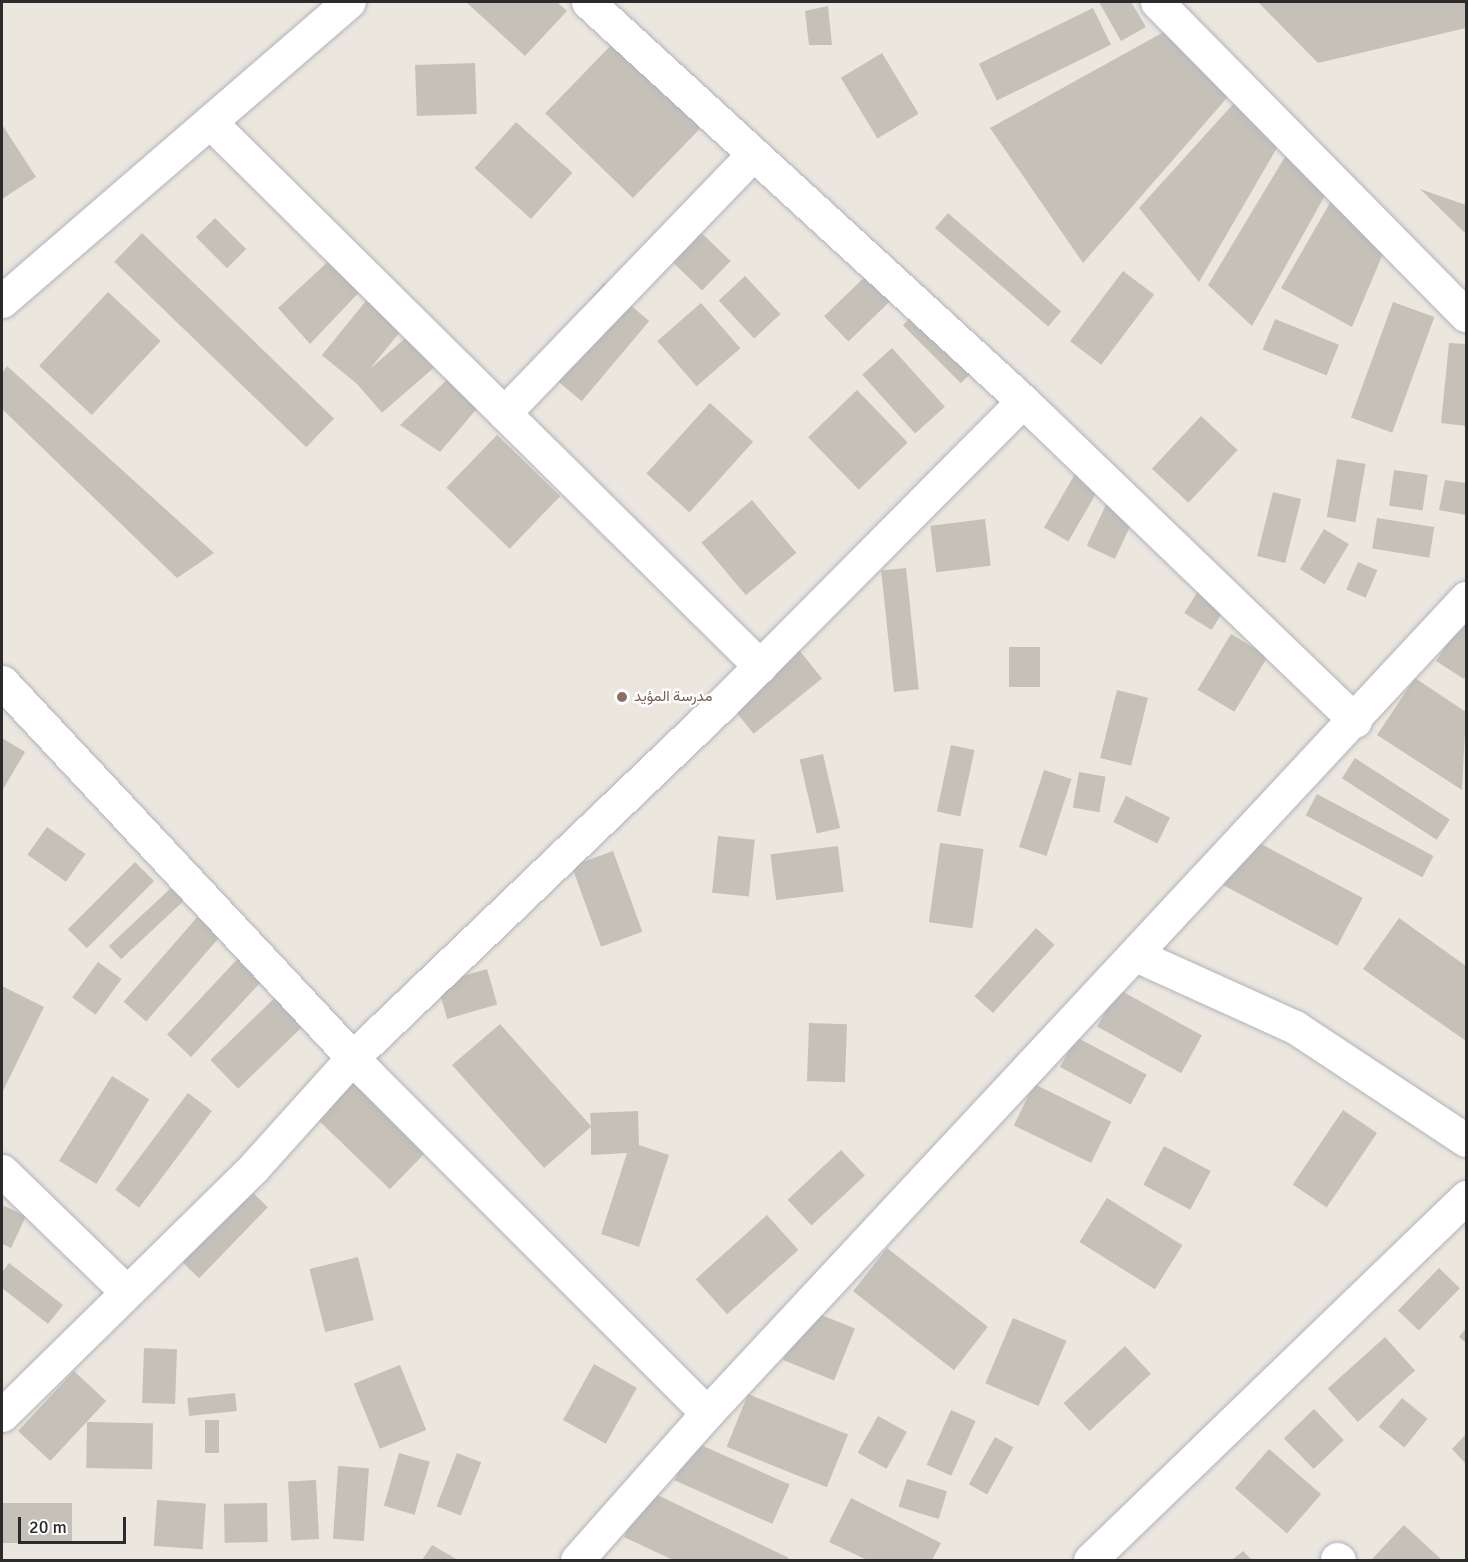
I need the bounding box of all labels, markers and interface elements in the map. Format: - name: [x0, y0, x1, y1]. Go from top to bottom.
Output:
- place label: مدرسة المؤيد: [634, 688, 713, 706]
- marker: مدرسة المؤيد: [615, 690, 629, 704]
- scale bar: [21, 1505, 129, 1543]
- text: 20 m: [29, 1516, 67, 1538]

